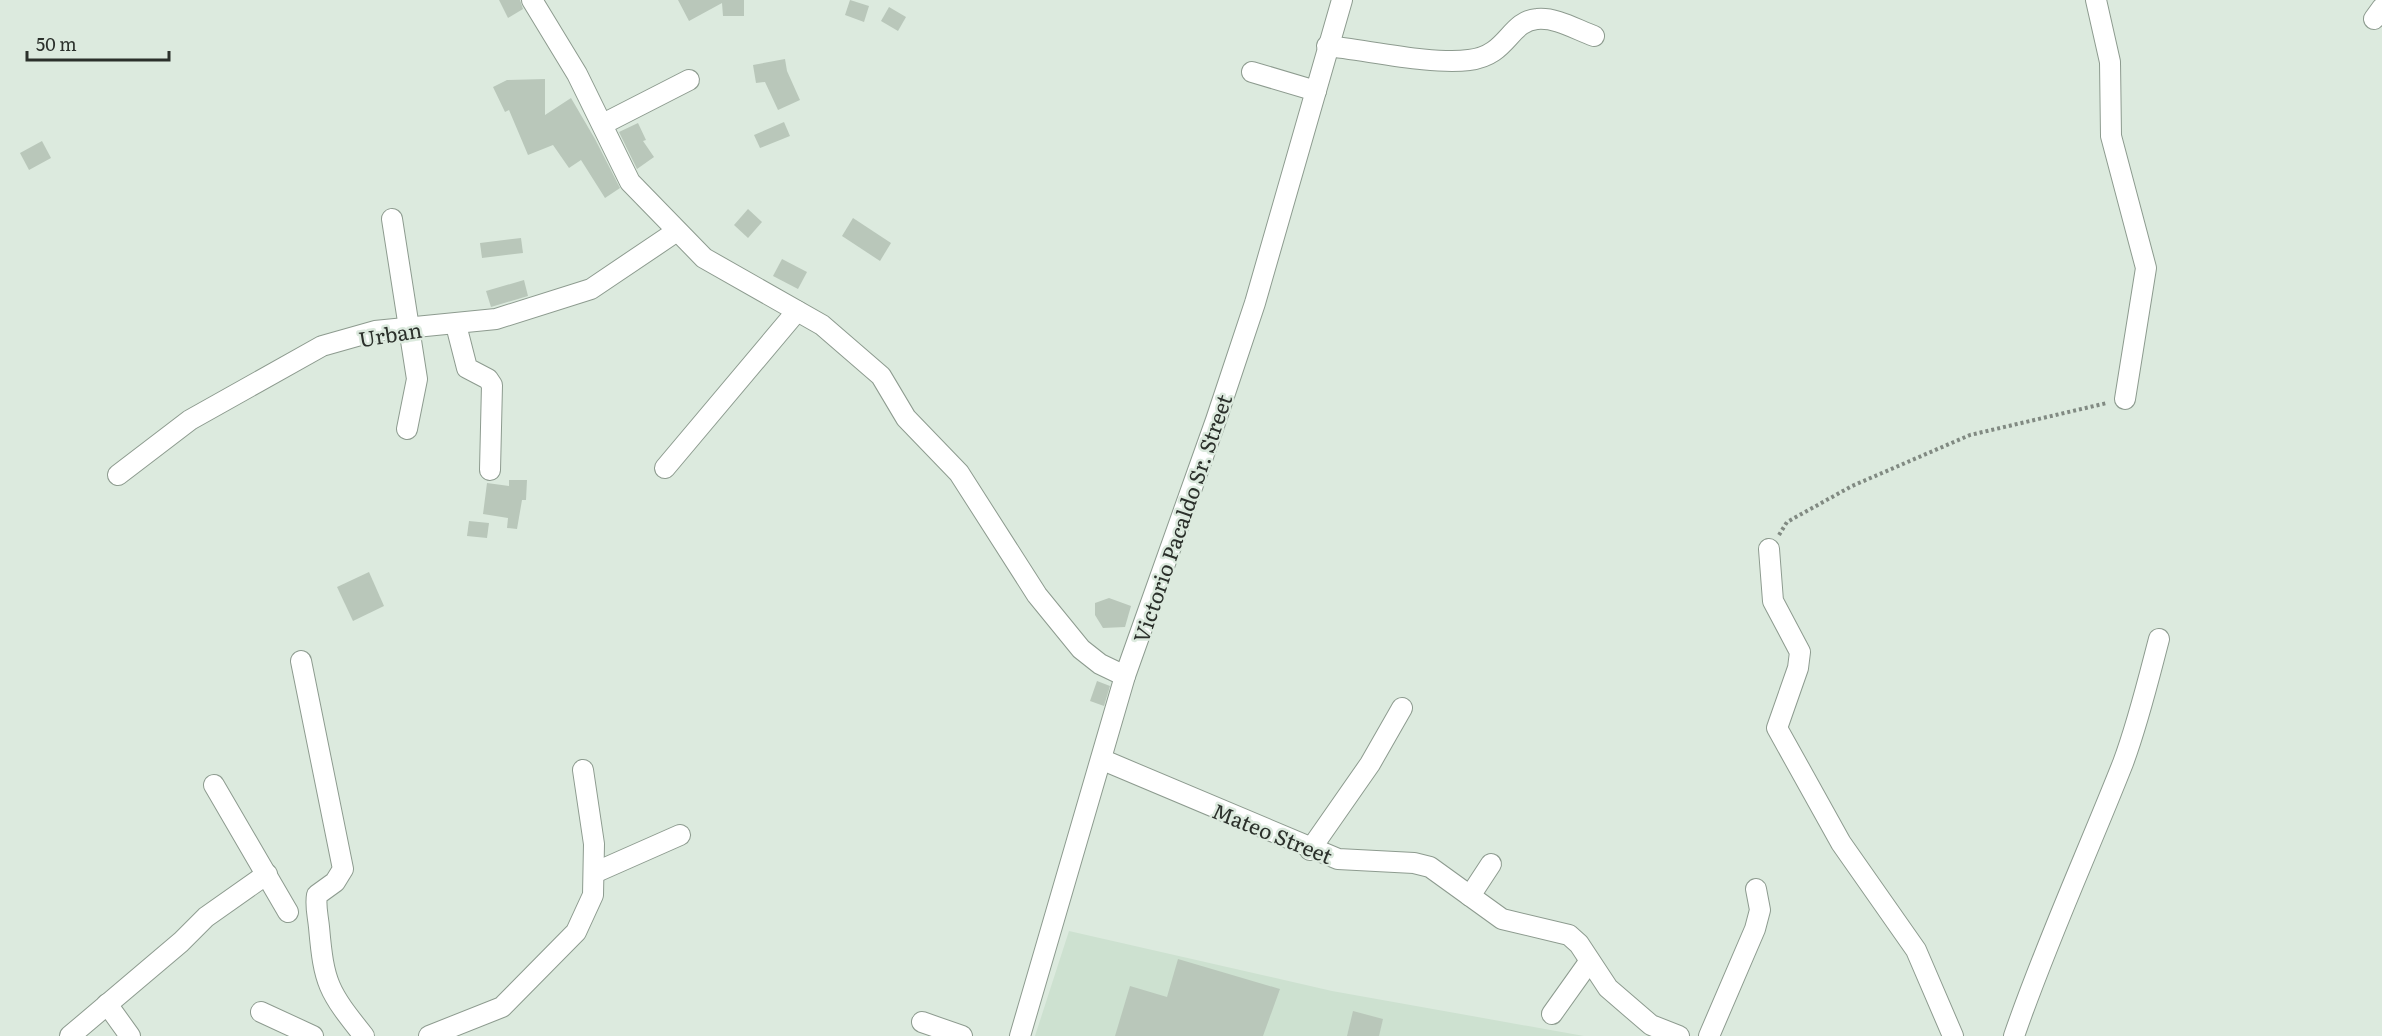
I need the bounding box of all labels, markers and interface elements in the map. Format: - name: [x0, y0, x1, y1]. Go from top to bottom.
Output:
- scale bar: [27, 24, 170, 62]
- text: 50 m: [36, 30, 77, 57]
- street label: Urban: [356, 313, 424, 353]
- street label: Victorio Pacaldo Sr. Street: [1124, 389, 1238, 646]
- street label: Mateo Street: [1208, 794, 1338, 870]

